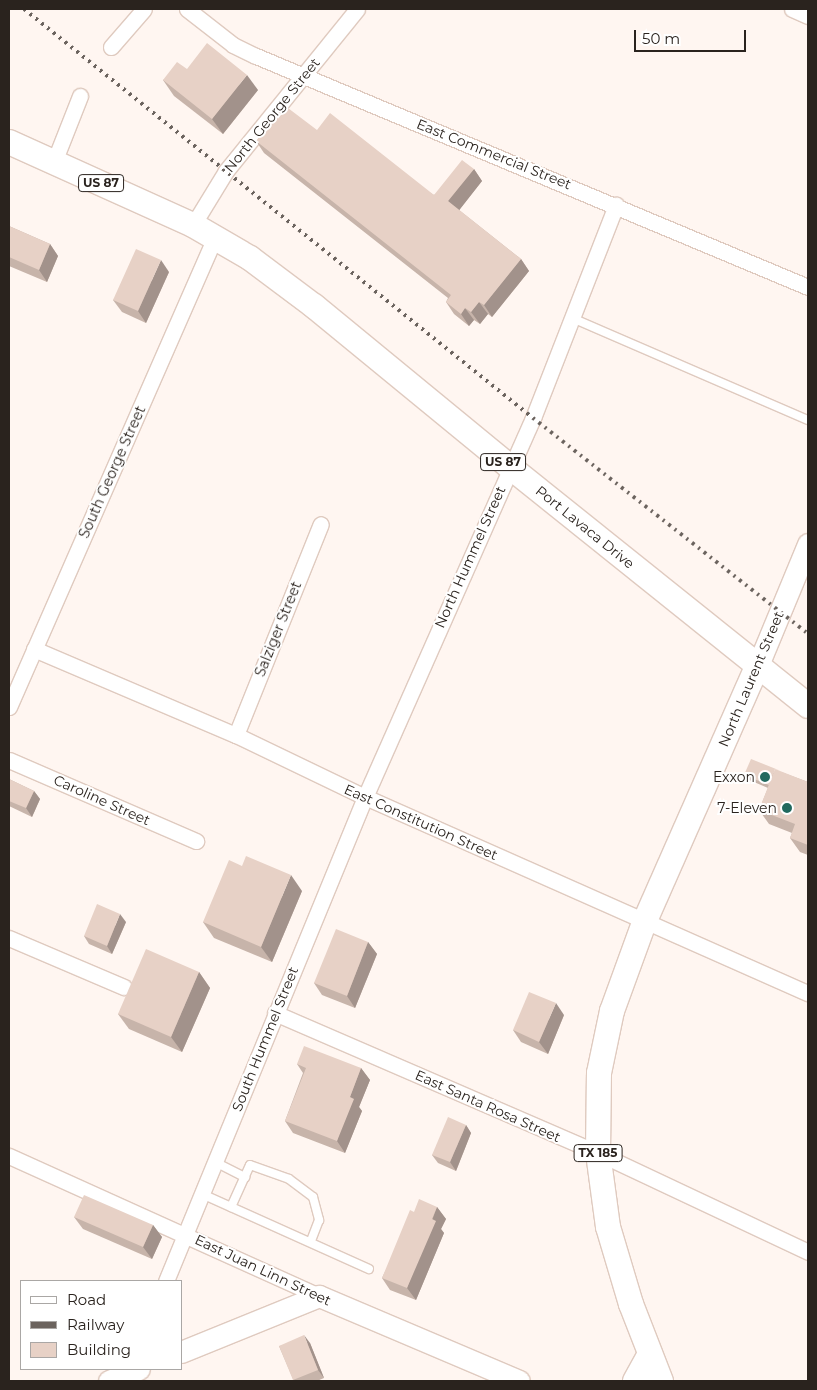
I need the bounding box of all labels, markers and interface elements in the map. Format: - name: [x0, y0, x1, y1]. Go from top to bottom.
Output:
- scale bar: [637, 20, 750, 52]
- text: 50 m: [642, 29, 680, 48]
- street label: North George Street: [221, 54, 323, 176]
- street label: East Commercial Street: [414, 115, 574, 193]
- road number: US 87: [77, 174, 125, 192]
- street label: South George Street: [75, 403, 149, 541]
- road number: US 87: [479, 452, 527, 472]
- street label: Port Lavaca Drive: [532, 482, 638, 572]
- street label: North Hummel Street: [431, 483, 509, 631]
- street label: Salziger Street: [251, 579, 305, 679]
- street label: North Laurent Street: [715, 609, 787, 749]
- place label: Exxon: [713, 769, 755, 785]
- street label: Caroline Street: [51, 771, 153, 829]
- marker: Exxon: [759, 771, 771, 783]
- street label: East Constitution Street: [342, 780, 500, 864]
- place label: 7-Eleven: [717, 800, 777, 816]
- marker: 7-Eleven: [781, 802, 793, 814]
- street label: South Hummel Street: [228, 964, 302, 1114]
- street label: East Santa Rosa Street: [413, 1066, 563, 1146]
- road number: TX 185: [573, 1144, 623, 1162]
- street label: East Juan Linn Street: [192, 1231, 334, 1309]
- legend: [20, 1280, 182, 1370]
- text: Road: [67, 1290, 106, 1309]
- text: Railway: [67, 1315, 124, 1334]
- text: Building: [67, 1340, 131, 1359]

